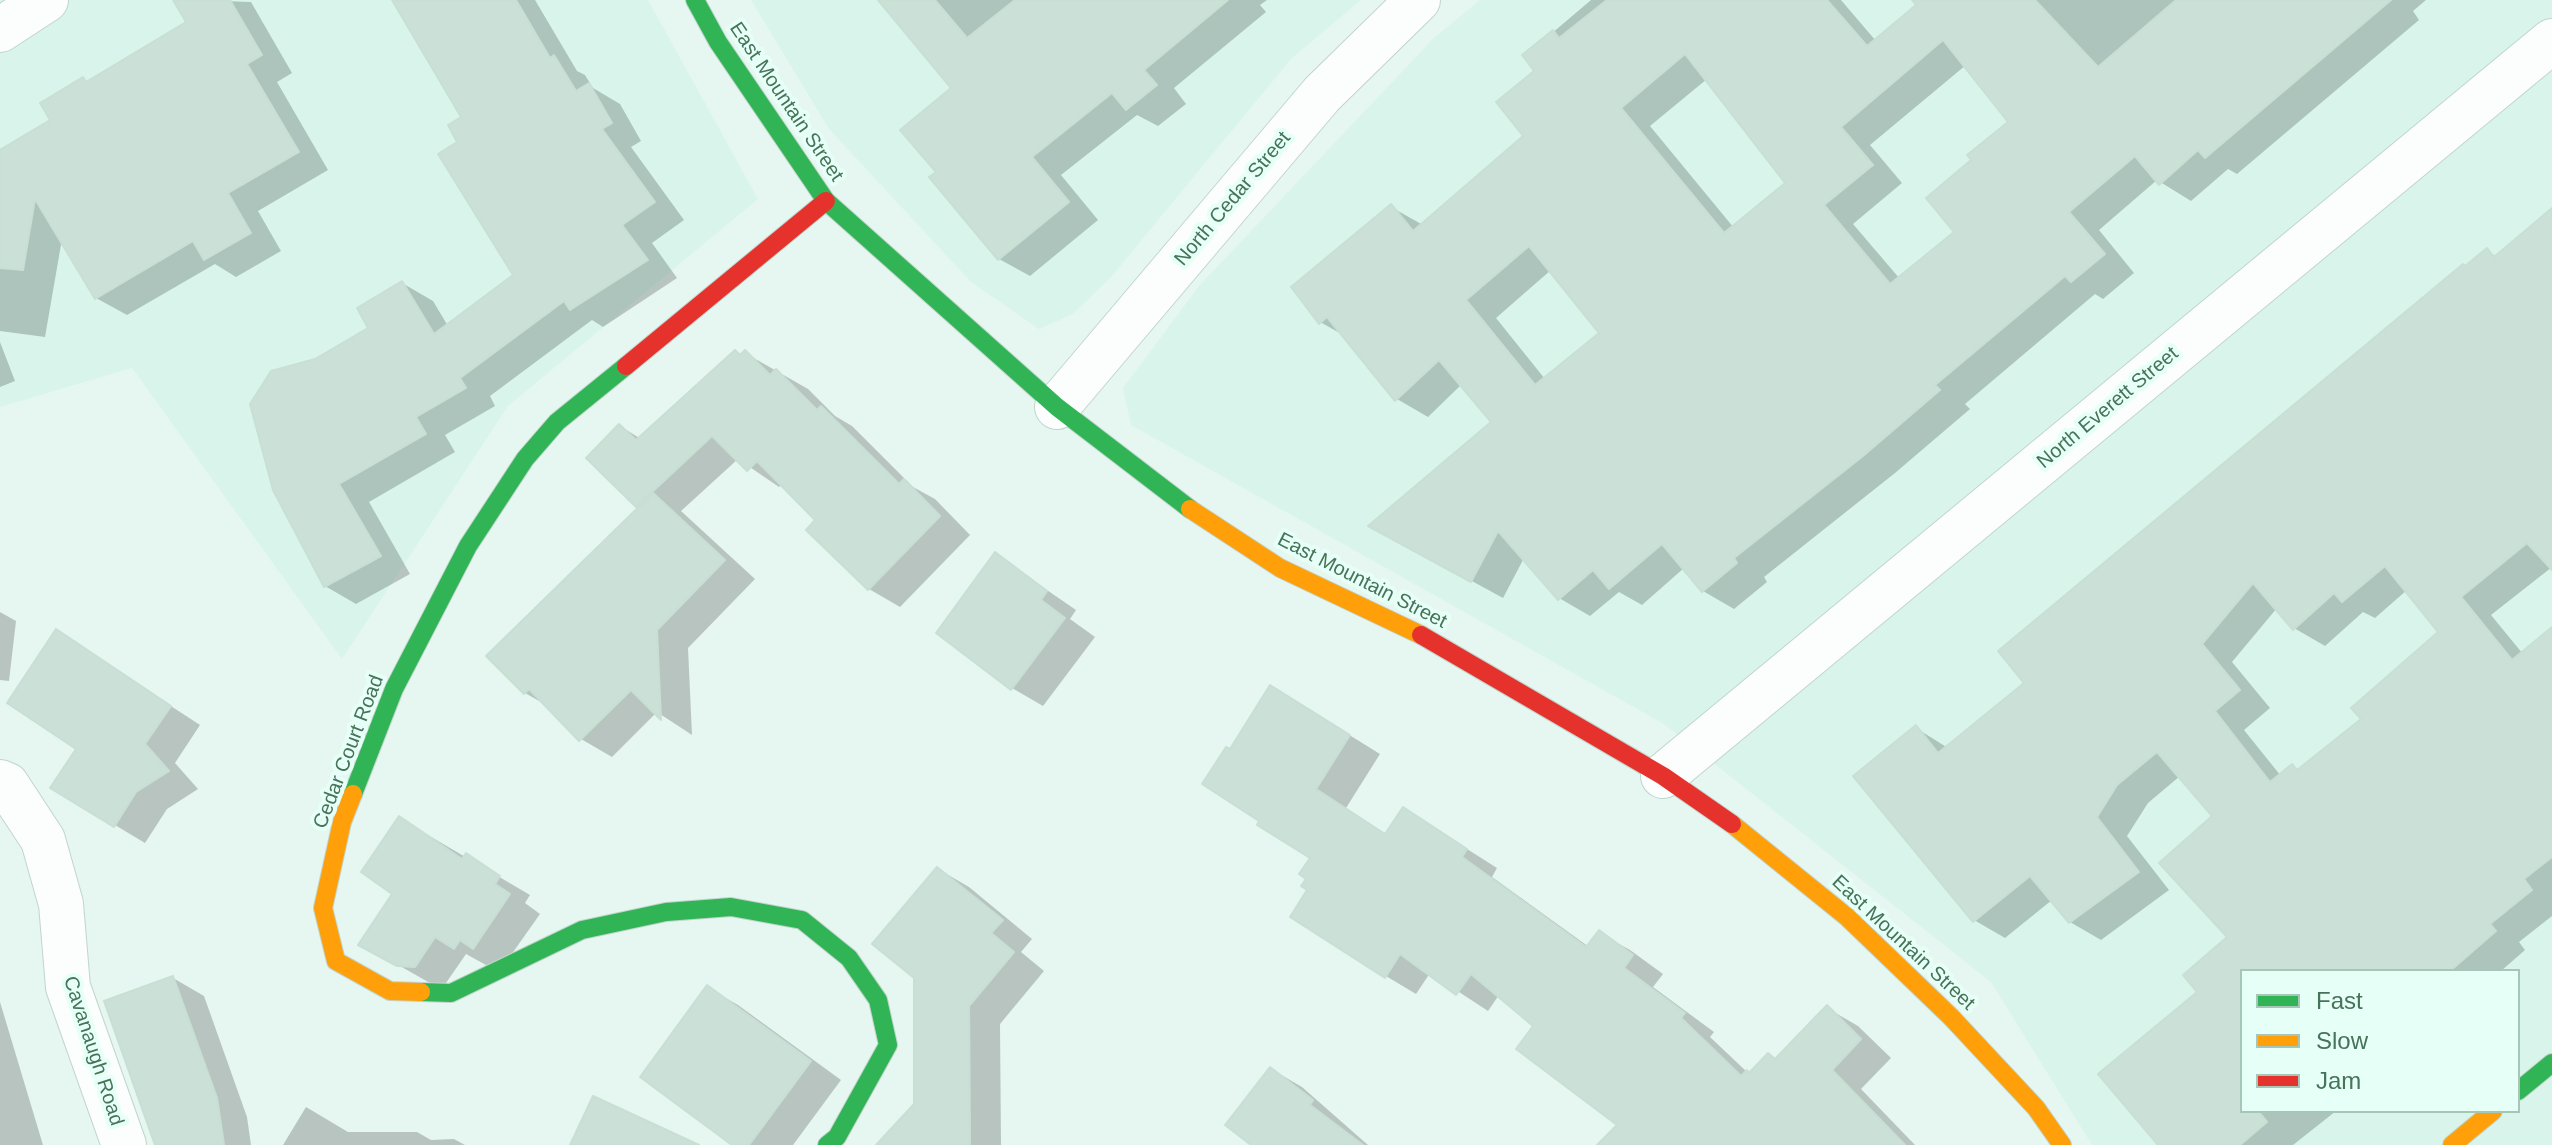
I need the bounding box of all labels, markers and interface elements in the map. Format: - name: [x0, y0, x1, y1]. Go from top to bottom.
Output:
- street label: East Mountain Street: [724, 18, 848, 186]
- street label: North Cedar Street: [1170, 127, 1296, 271]
- street label: North Everett Street: [2033, 342, 2183, 474]
- street label: East Mountain Street: [1273, 528, 1451, 634]
- street label: Cedar Court Road: [309, 672, 389, 832]
- street label: East Mountain Street: [1827, 871, 1979, 1015]
- legend: [2240, 969, 2520, 1113]
- street label: Cavanaugh Road: [58, 973, 128, 1129]
- text: Fast: [2316, 987, 2363, 1014]
- text: Slow: [2316, 1027, 2368, 1054]
- text: Jam: [2316, 1067, 2361, 1094]

